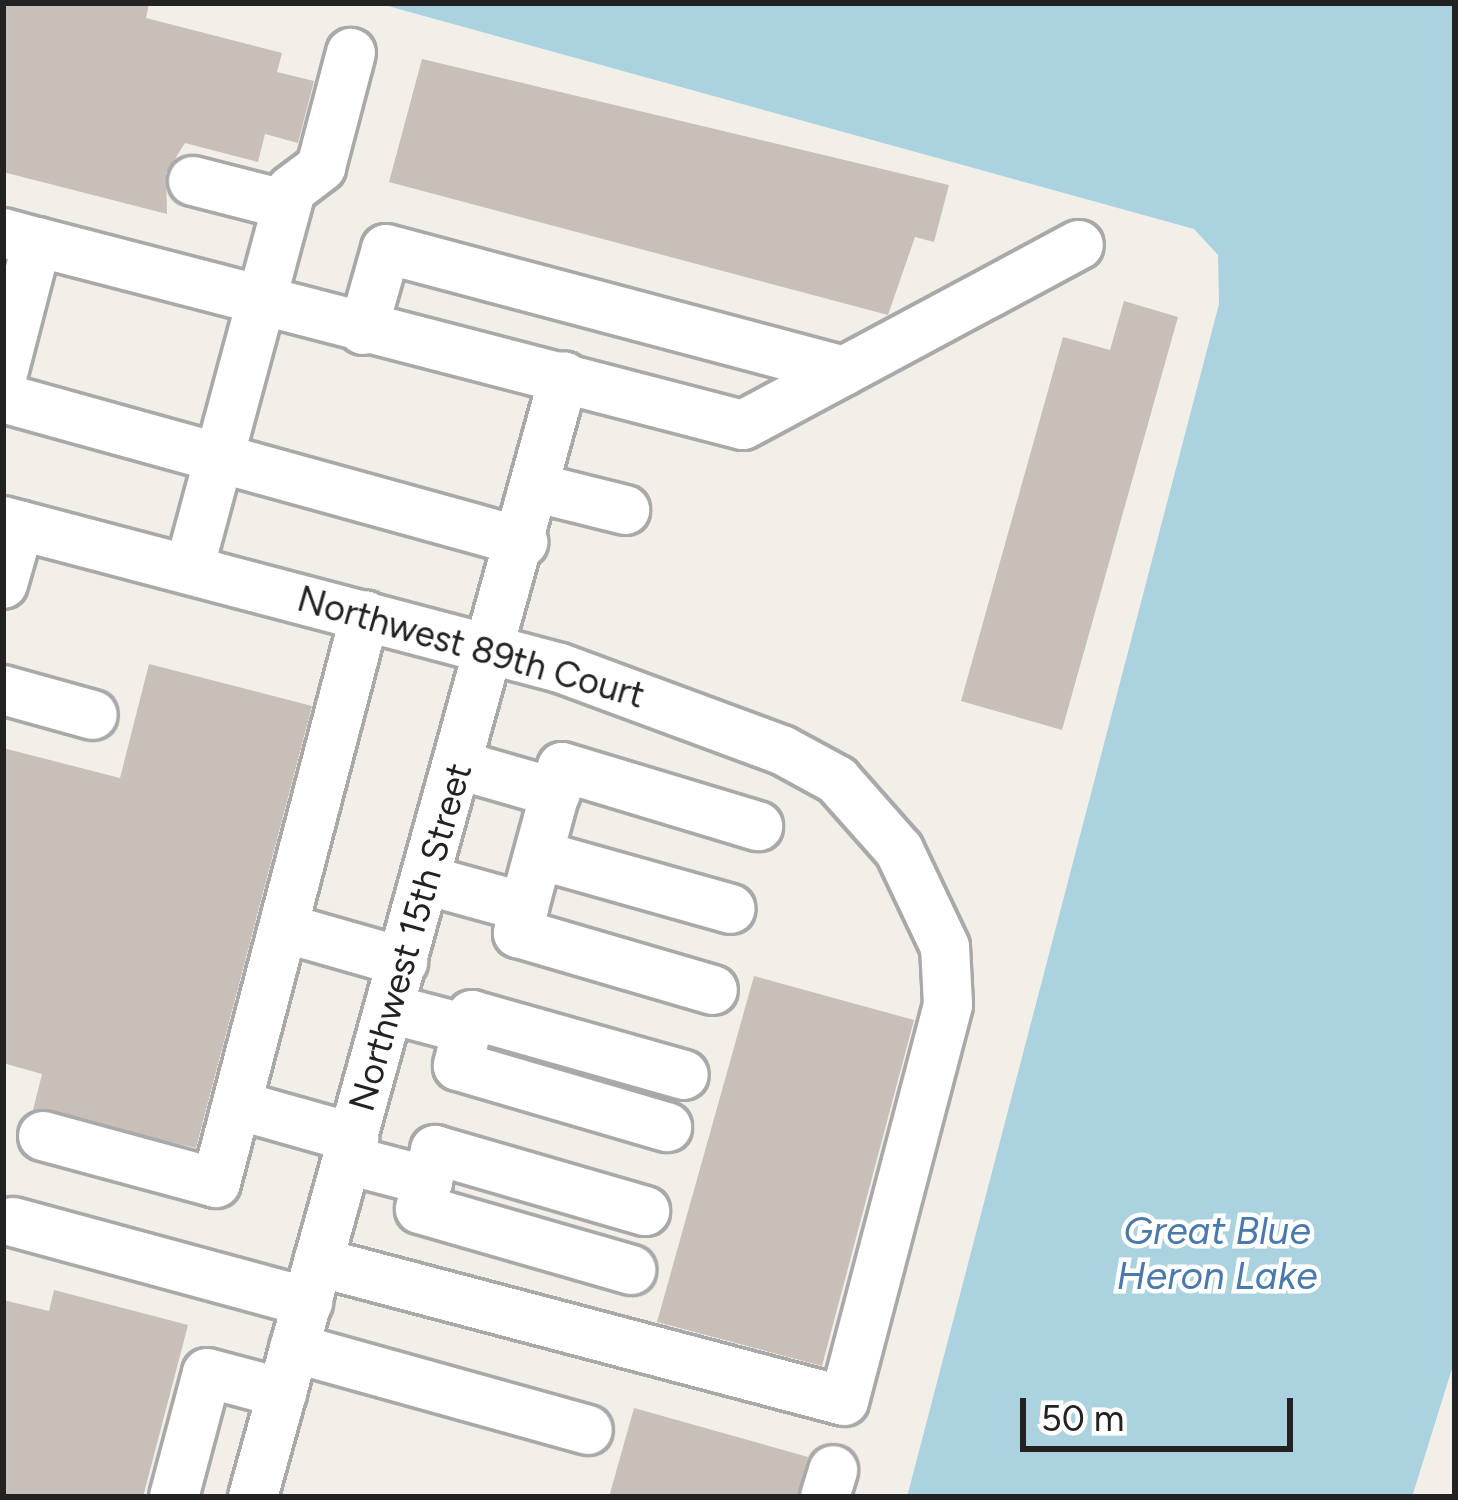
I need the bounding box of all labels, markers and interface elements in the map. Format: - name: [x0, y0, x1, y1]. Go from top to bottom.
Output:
- street label: Northwest 89th Court: [293, 577, 649, 717]
- street label: Northwest 15th Street: [340, 758, 480, 1116]
- water label: Great Blue Heron Lake: [1117, 1209, 1317, 1300]
- scale bar: [1026, 1374, 1299, 1448]
- text: 50 m: [1041, 1397, 1124, 1440]

